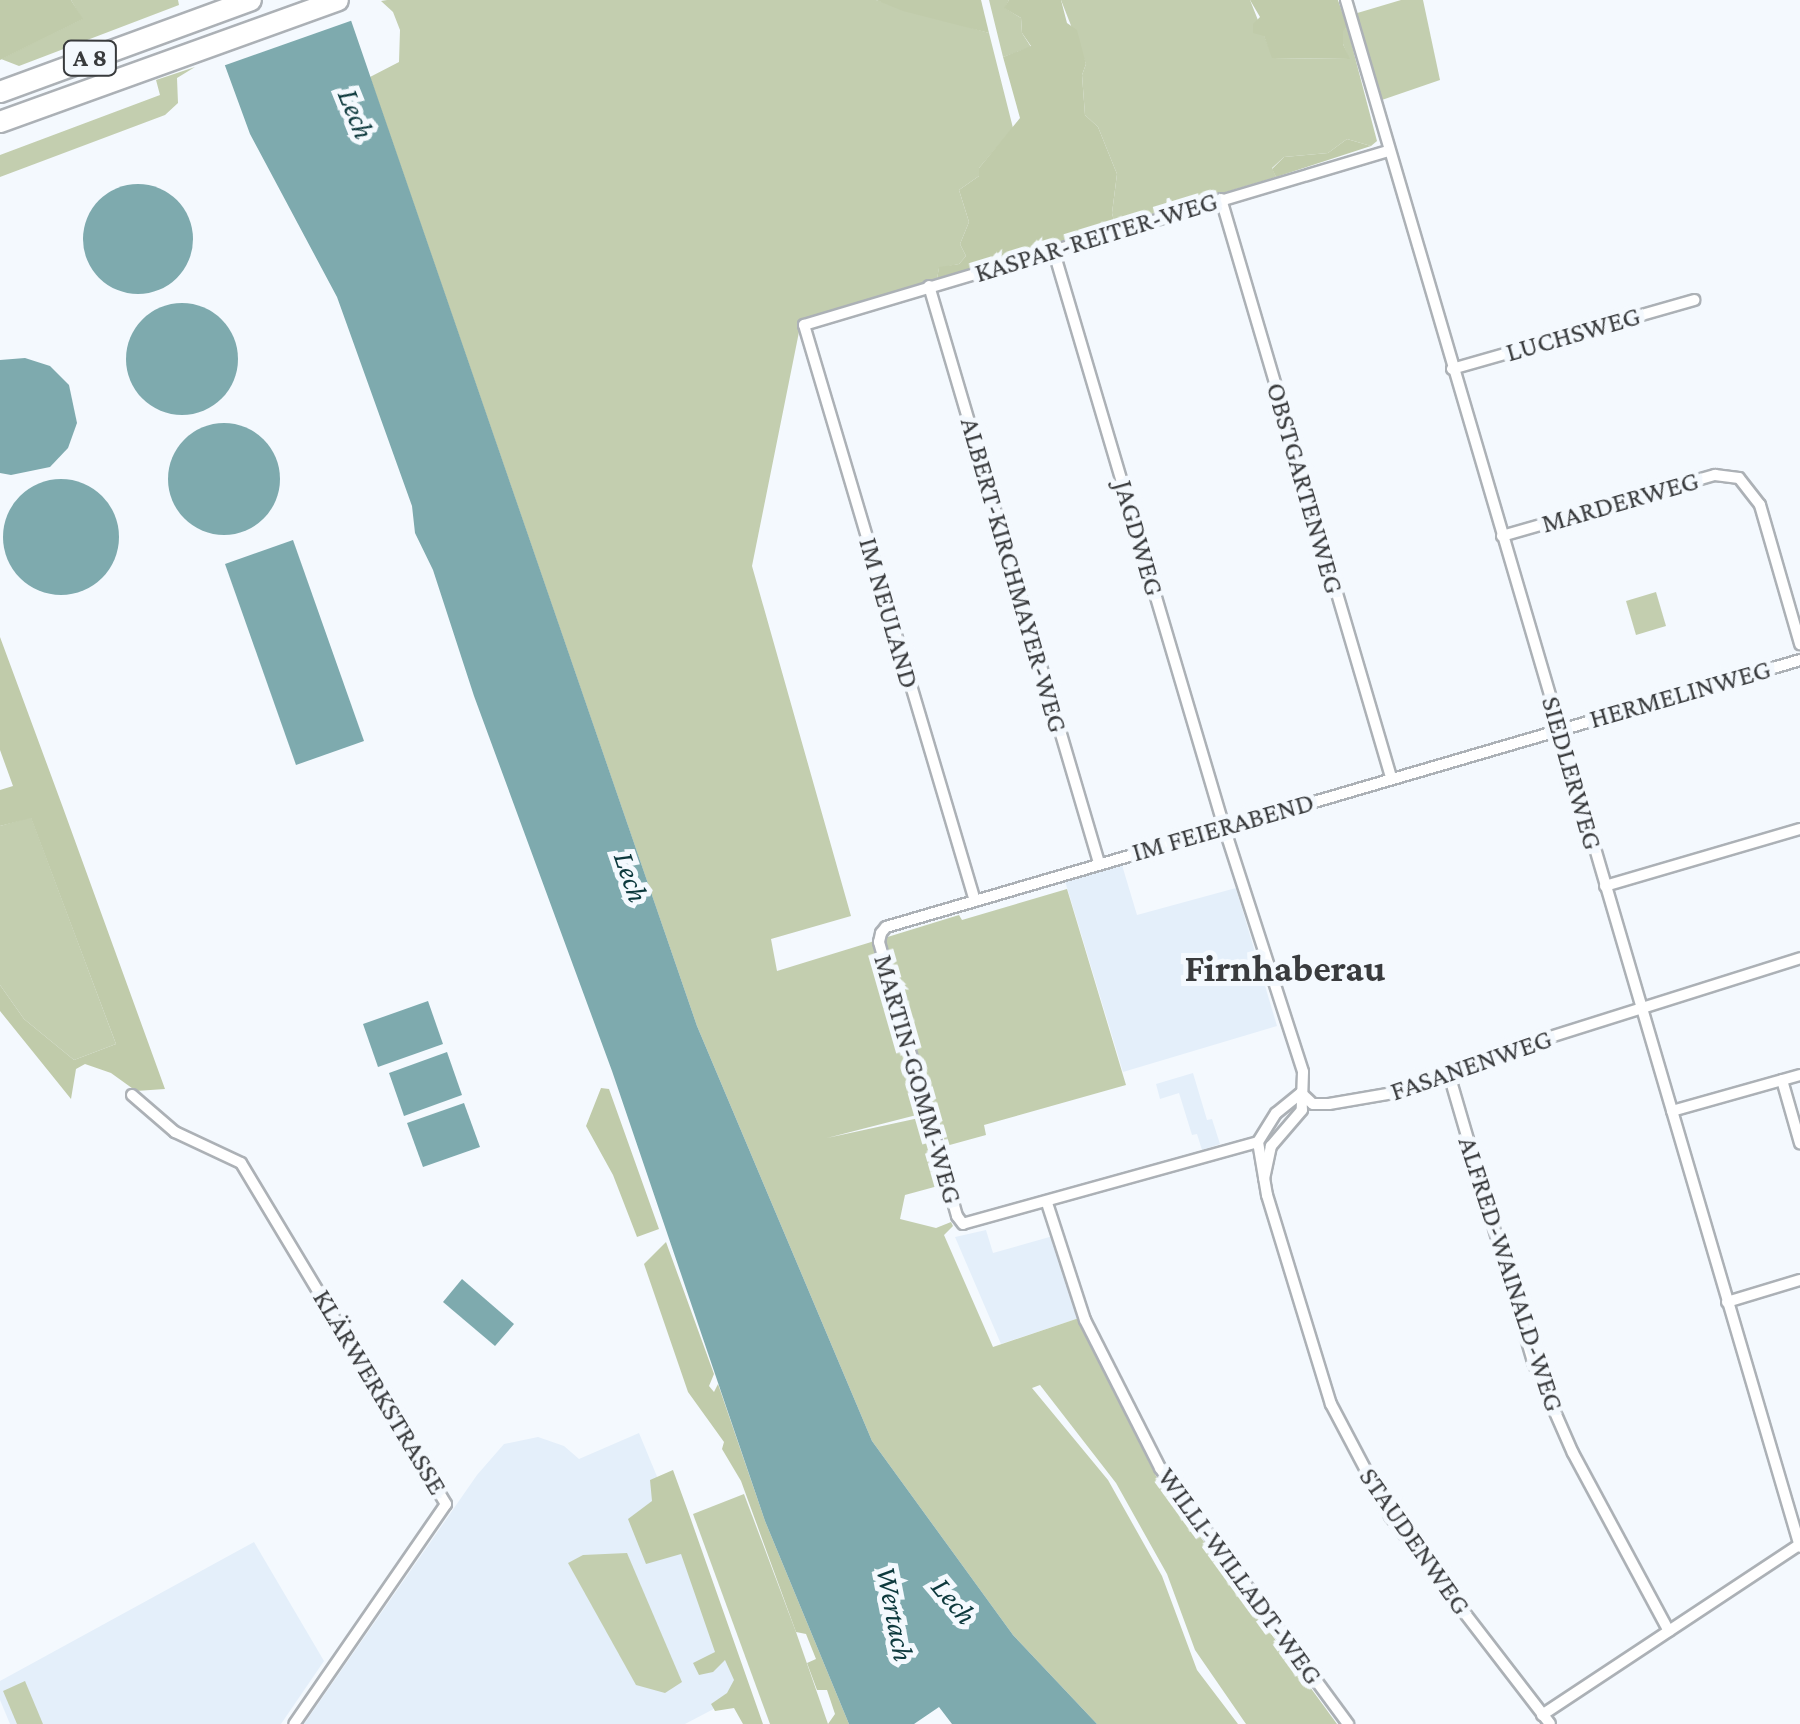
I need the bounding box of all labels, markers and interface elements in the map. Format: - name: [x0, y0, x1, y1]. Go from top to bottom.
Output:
- road number: A 8: [62, 38, 118, 78]
- water label: Lech: [330, 84, 382, 144]
- street label: KASPAR-REITER-WEG: [971, 184, 1221, 290]
- street label: LUCHSWEG: [1502, 299, 1644, 369]
- street label: OBSTGARTENWEG: [1259, 379, 1351, 597]
- street label: ALBERT-KIRCHMAYER-WEG: [953, 414, 1075, 736]
- street label: MARDERWEG: [1538, 464, 1702, 540]
- street label: JAGDWEG: [1107, 476, 1171, 600]
- street label: IM NEULAND: [851, 534, 927, 692]
- street label: HERMELINWEG: [1586, 652, 1774, 736]
- street label: SIEDLERWEG: [1534, 692, 1610, 854]
- street label: IM FEIERABEND: [1128, 785, 1318, 869]
- water label: Lech: [606, 847, 656, 907]
- district label: Firnhaberau: [1185, 946, 1385, 992]
- street label: MARTIN-GOMM-WEG: [866, 951, 970, 1207]
- street label: FASANENWEG: [1386, 1022, 1556, 1108]
- street label: ALFRED-WAINALD-WEG: [1451, 1132, 1571, 1416]
- street label: KLÄRWERKSTRASSE: [306, 1283, 454, 1501]
- street label: WILLI-WILLADT-WEG: [1150, 1461, 1330, 1691]
- street label: STAUDENWEG: [1352, 1461, 1478, 1621]
- water label: Wertach: [868, 1563, 922, 1665]
- water label: Lech: [924, 1570, 984, 1632]

